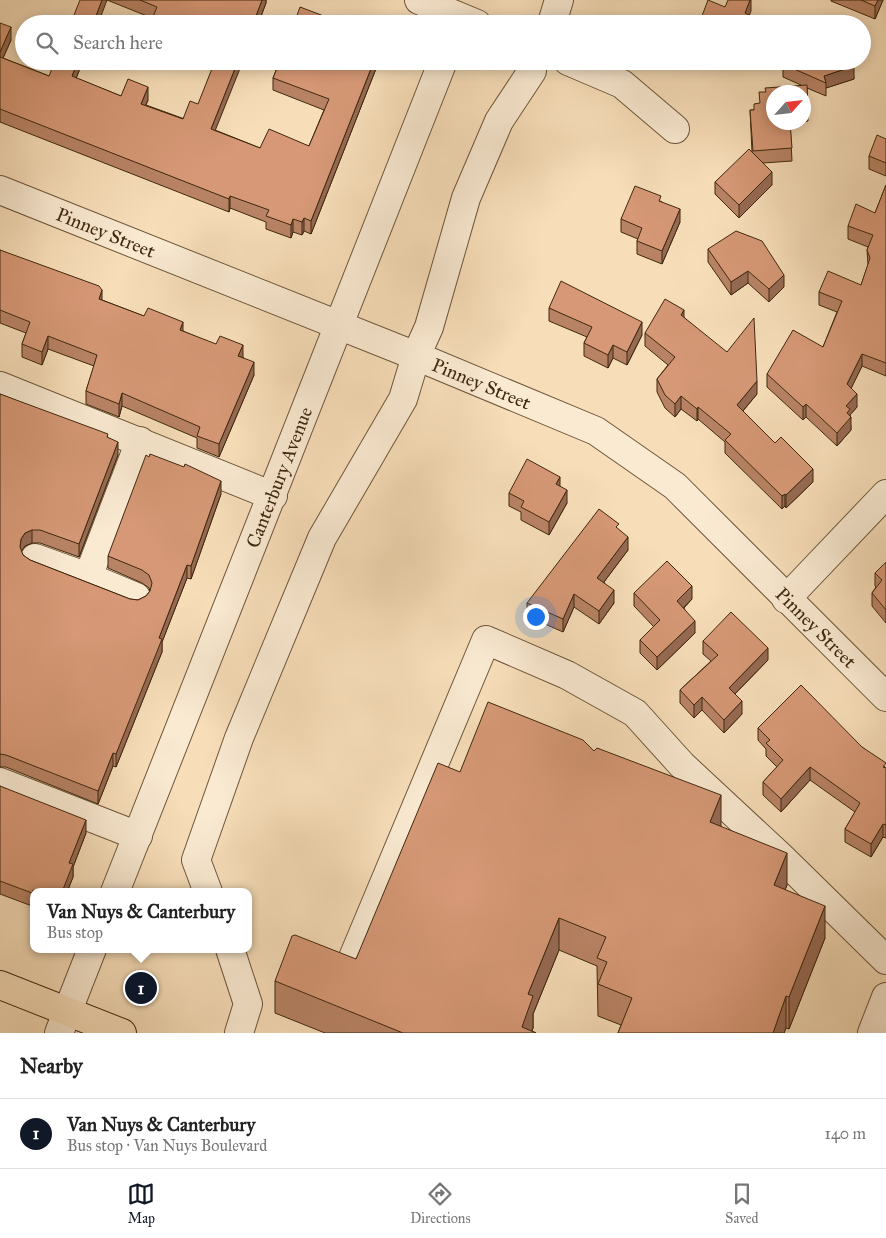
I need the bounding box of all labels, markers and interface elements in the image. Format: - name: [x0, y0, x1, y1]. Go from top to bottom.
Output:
- search box: [15, 15, 871, 70]
- icon: search: [33, 29, 61, 57]
- text: Search here: [73, 31, 163, 54]
- north arrow: [766, 85, 811, 130]
- street label: Pinney Street: [53, 203, 159, 263]
- street label: Pinney Street: [429, 353, 534, 415]
- street label: Canterbury Avenue: [241, 404, 317, 551]
- street label: Pinney Street: [771, 583, 861, 673]
- your location: [523, 604, 549, 630]
- popup: [30, 888, 252, 953]
- text: Van Nuys & Canterbury: [47, 900, 235, 923]
- text: Bus stop: [47, 923, 103, 942]
- pin: 1: [125, 969, 157, 1007]
- text: Nearby: [20, 1053, 83, 1079]
- text: Van Nuys & Canterbury: [67, 1113, 255, 1136]
- text: 1: [33, 1124, 39, 1143]
- text: 140 m: [825, 1124, 866, 1143]
- text: Bus stop · Van Nuys Boulevard: [67, 1136, 267, 1155]
- tab: Map: [127, 1180, 155, 1227]
- tab: Directions: [410, 1180, 471, 1227]
- tab: Saved: [725, 1180, 759, 1227]

